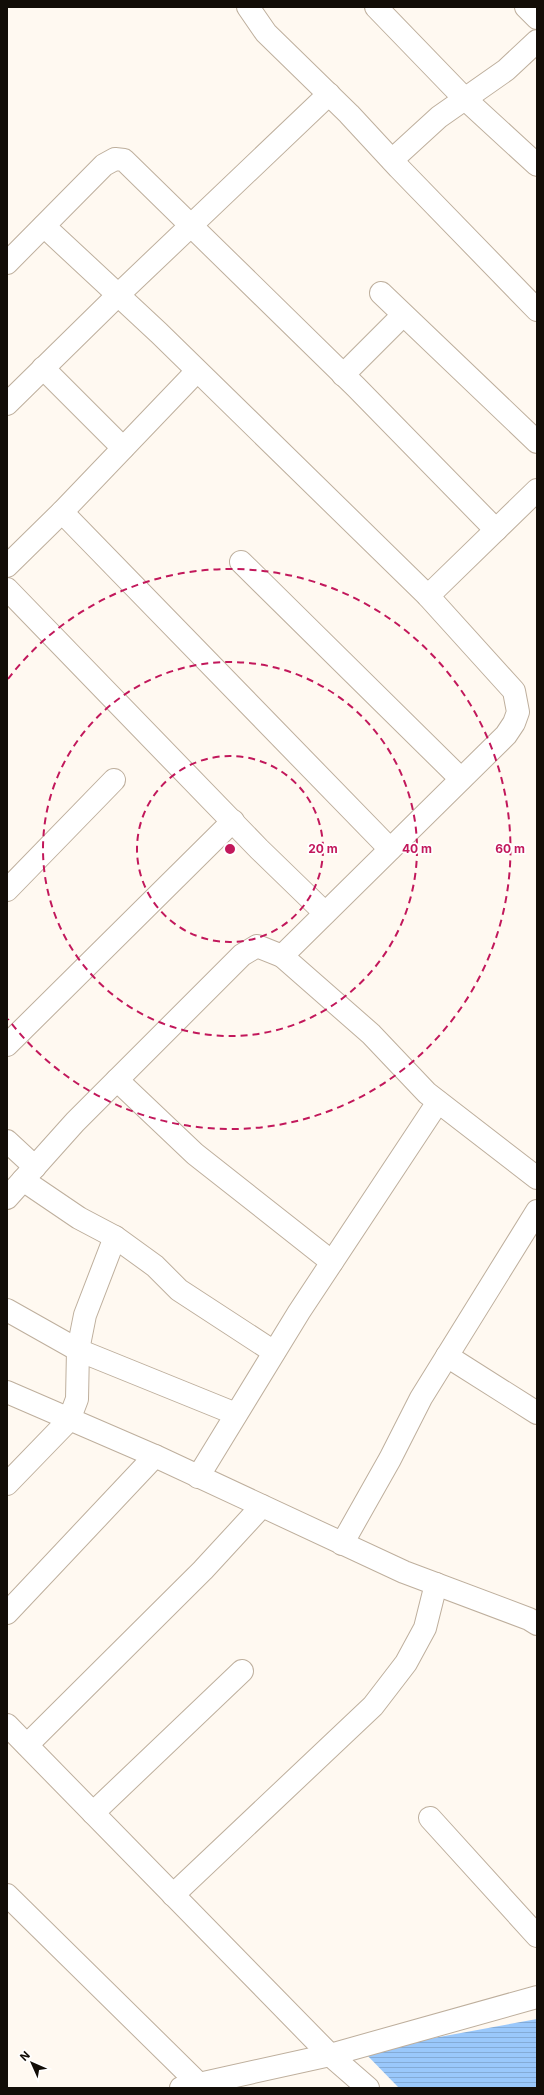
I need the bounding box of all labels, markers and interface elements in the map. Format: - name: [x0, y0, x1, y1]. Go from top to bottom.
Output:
- text: 20 m: [308, 841, 338, 856]
- text: 40 m: [402, 841, 432, 856]
- text: 60 m: [495, 841, 525, 856]
- centre of rings: [223, 842, 237, 856]
- north arrow: [12, 2043, 52, 2083]
- text: N: [17, 2048, 33, 2064]

